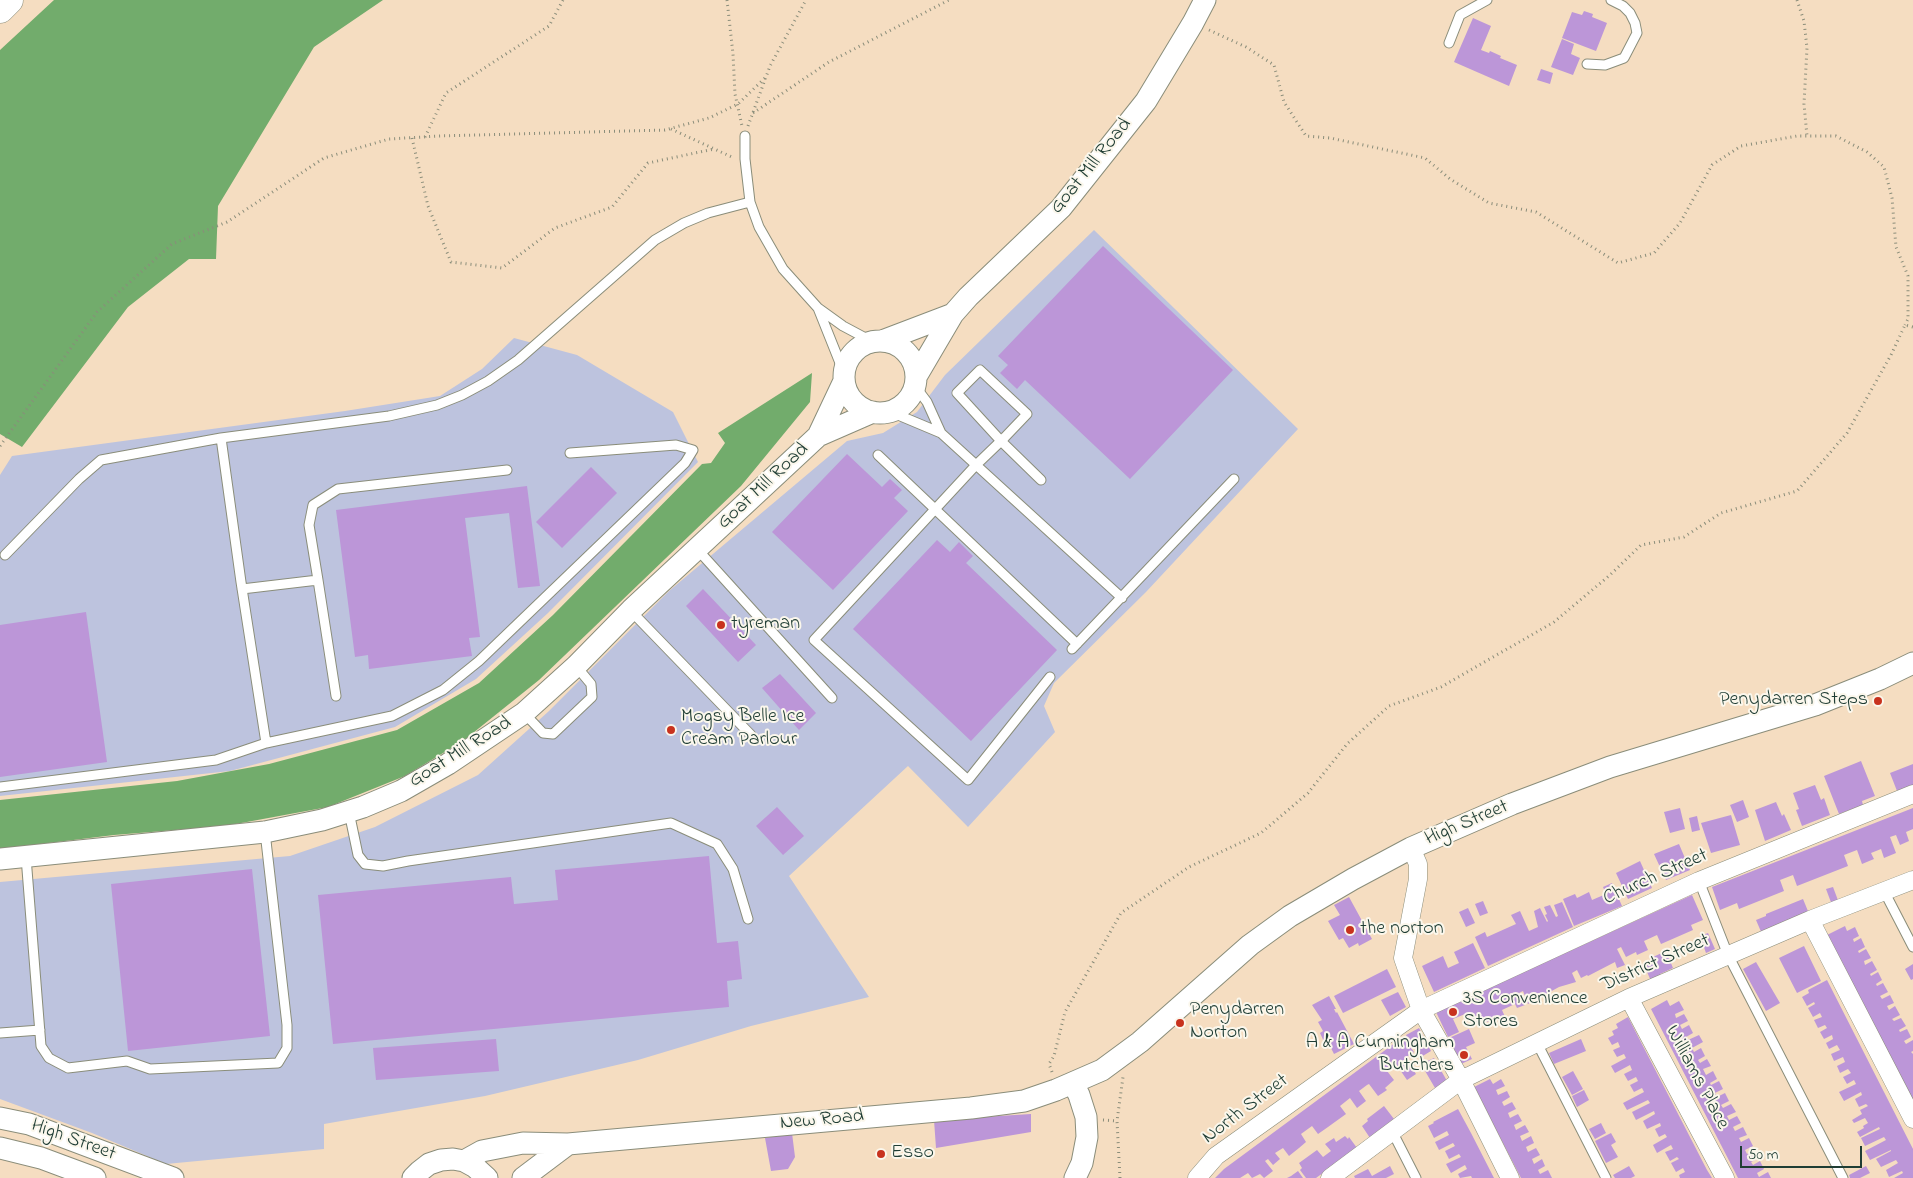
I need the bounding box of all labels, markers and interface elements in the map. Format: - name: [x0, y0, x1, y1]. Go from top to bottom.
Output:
- street label: Goat Mill Road: [1046, 114, 1138, 220]
- street label: Goat Mill Road: [713, 439, 815, 535]
- place label: tyreman: [731, 613, 800, 637]
- marker: tyreman: [715, 619, 727, 631]
- place label: Penydarren Steps: [1719, 689, 1868, 713]
- marker: Penydarren Steps: [1872, 695, 1884, 707]
- place label: Mogsy Belle Ice Cream Parlour: [681, 706, 804, 753]
- street label: Goat Mill Road: [405, 712, 517, 794]
- marker: Mogsy Belle Ice Cream Parlour: [665, 724, 677, 736]
- street label: High Street: [1422, 796, 1512, 852]
- street label: Church Street: [1600, 844, 1712, 912]
- place label: the norton: [1360, 918, 1444, 942]
- marker: the norton: [1344, 924, 1356, 936]
- street label: District Street: [1598, 929, 1714, 999]
- place label: 3S Convenience Stores: [1463, 988, 1588, 1035]
- place label: Penydarren Norton: [1190, 999, 1284, 1046]
- marker: 3S Convenience Stores: [1447, 1006, 1459, 1018]
- marker: Penydarren Norton: [1174, 1017, 1186, 1029]
- street label: Williams Place: [1659, 1022, 1733, 1134]
- place label: A & A Cunningham Butchers: [1306, 1032, 1454, 1079]
- marker: A & A Cunningham Butchers: [1458, 1049, 1470, 1061]
- street label: North Street: [1198, 1070, 1294, 1150]
- street label: New Road: [779, 1105, 865, 1137]
- street label: High Street: [27, 1115, 119, 1167]
- scale bar: [1743, 1136, 1866, 1168]
- place label: Esso: [891, 1142, 934, 1166]
- text: 50 m: [1748, 1144, 1778, 1166]
- marker: Esso: [875, 1148, 887, 1160]

